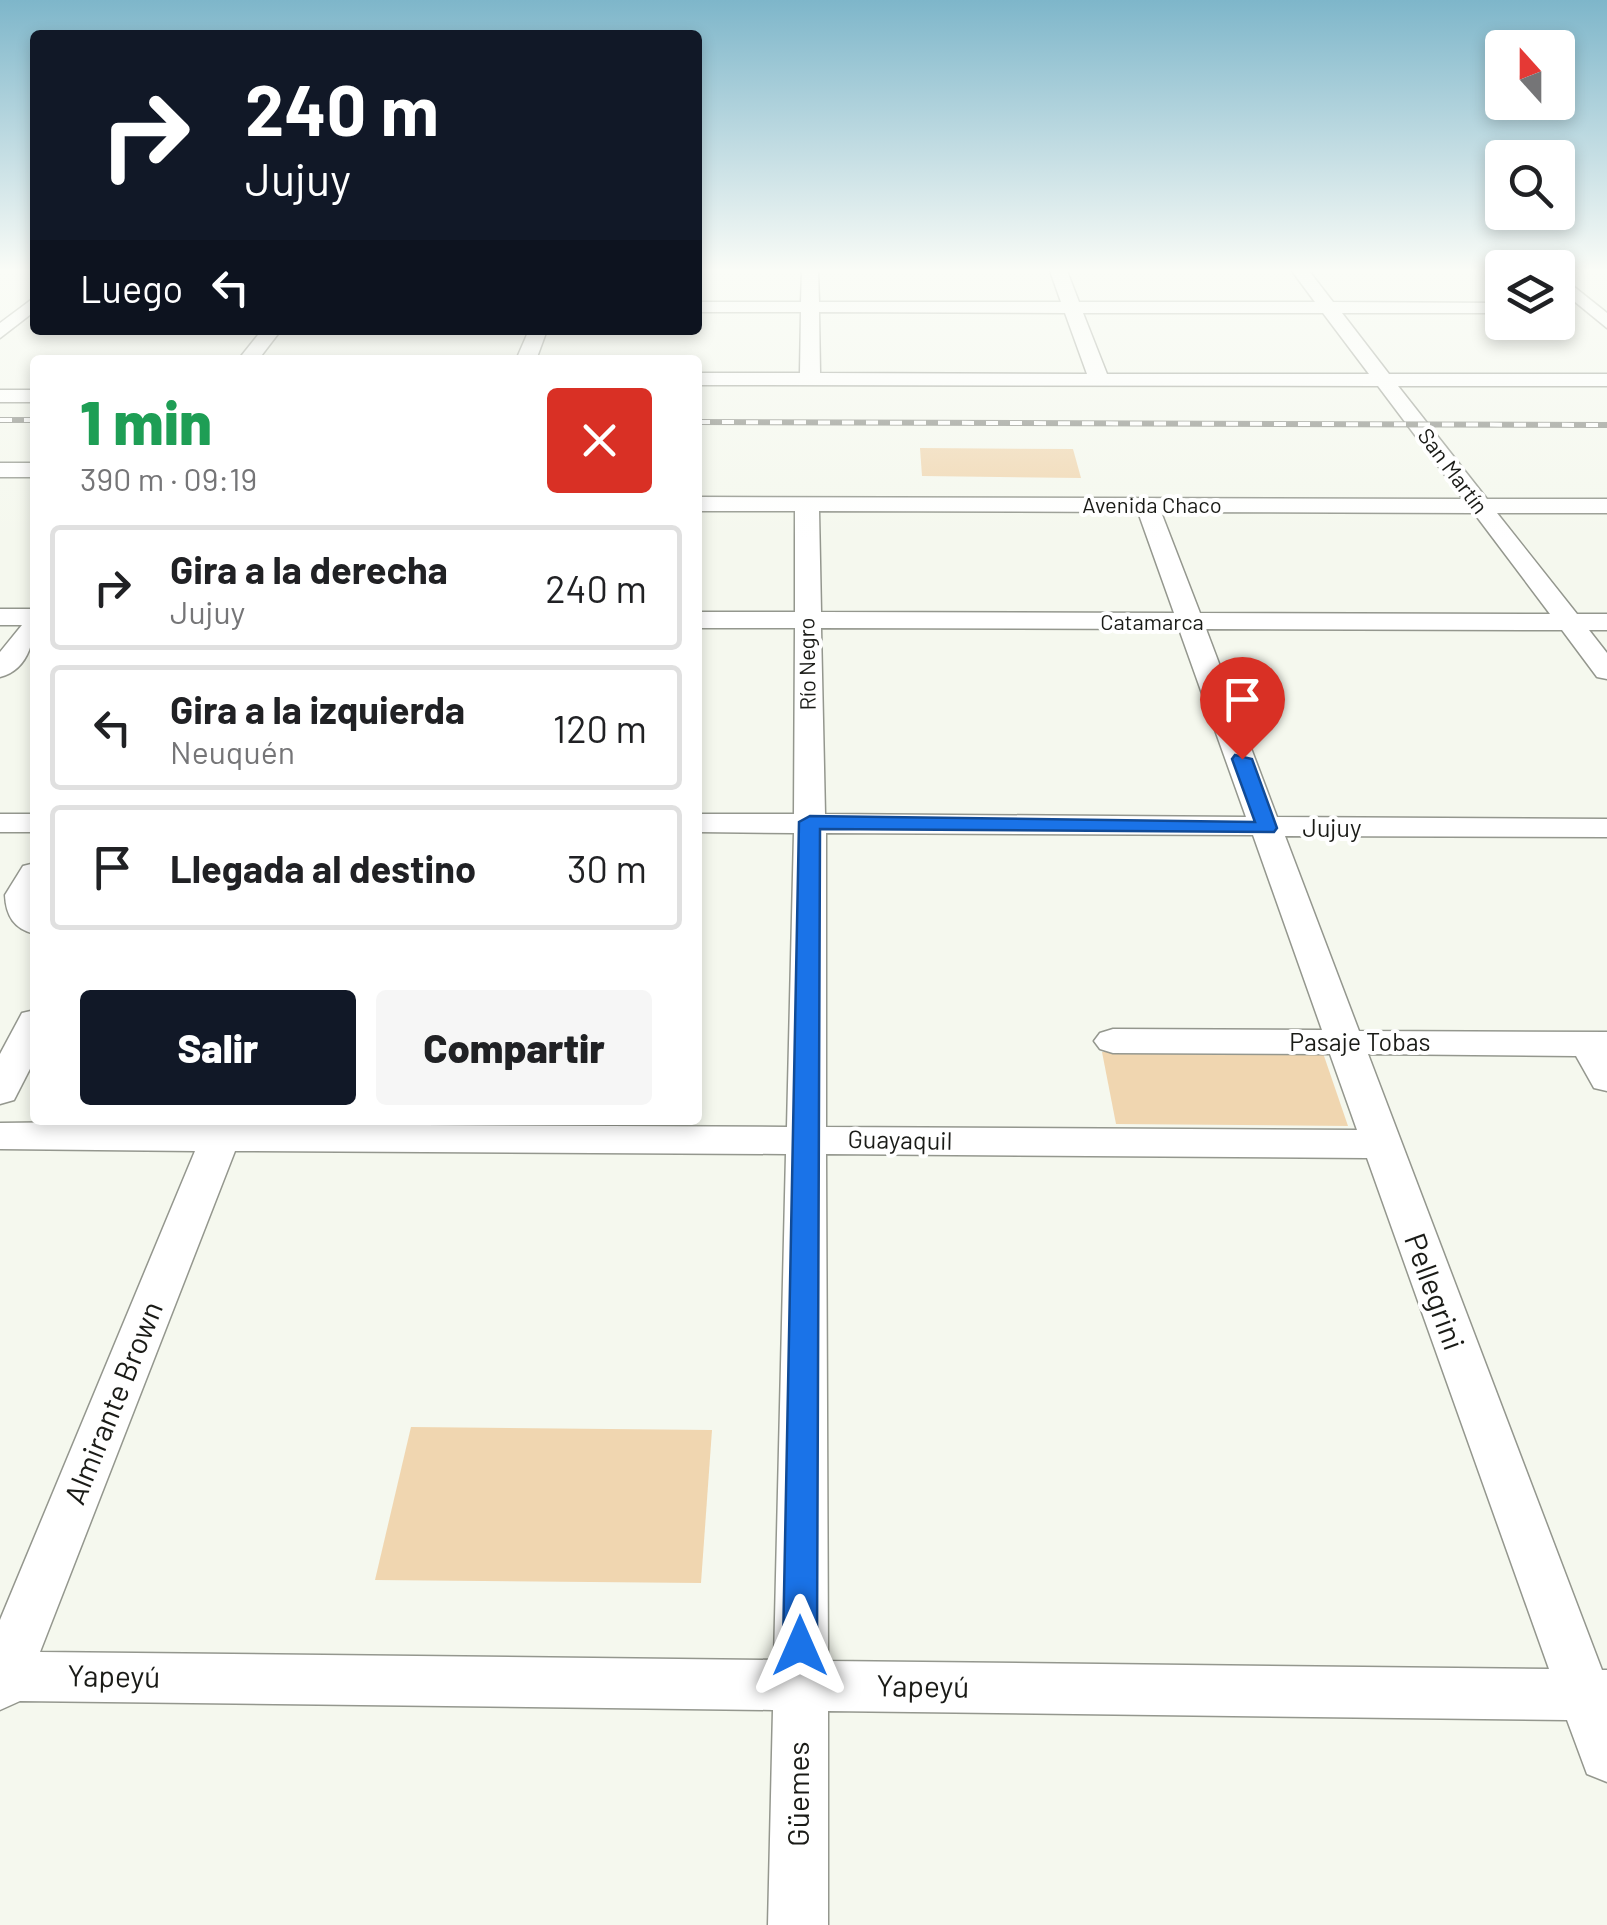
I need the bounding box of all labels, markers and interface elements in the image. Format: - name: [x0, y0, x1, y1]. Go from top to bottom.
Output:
- north arrow: [1485, 30, 1575, 120]
- map controls: [1485, 30, 1575, 340]
- text: 240 m: [245, 66, 439, 150]
- icon: right: [80, 70, 210, 200]
- button: search: [1485, 140, 1575, 230]
- text: Jujuy: [245, 151, 351, 205]
- button: layers: [1485, 250, 1575, 340]
- icon: left: [203, 260, 258, 315]
- text: Luego: [80, 265, 183, 311]
- text: 1 min: [80, 385, 212, 457]
- button: close: [547, 388, 652, 493]
- street label: San Martín: [1413, 423, 1494, 518]
- text: 390 m · 09:19: [80, 459, 257, 497]
- street label: Avenida Chaco: [1082, 491, 1222, 517]
- text: Gira a la derecha: [170, 546, 448, 592]
- icon: right: [85, 560, 140, 615]
- text: 240 m: [545, 565, 647, 611]
- text: Jujuy: [170, 592, 245, 630]
- street label: Catamarca: [1100, 608, 1204, 634]
- street label: Río Negro: [792, 617, 820, 711]
- pin: [1200, 657, 1285, 760]
- icon: arrive: [1215, 672, 1270, 727]
- text: Gira a la izquierda: [170, 686, 465, 732]
- icon: left: [85, 700, 140, 755]
- text: 120 m: [553, 705, 647, 751]
- text: Neuquén: [170, 732, 295, 770]
- street label: Jujuy: [1303, 812, 1361, 842]
- icon: arrive: [85, 840, 140, 895]
- text: Llegada al destino: [170, 845, 476, 891]
- text: 30 m: [567, 845, 647, 891]
- button: Salir: [80, 990, 356, 1105]
- button: Compartir: [376, 990, 652, 1105]
- street label: Pasaje Tobas: [1289, 1026, 1431, 1056]
- street label: Guayaquil: [847, 1123, 953, 1155]
- street label: Pellegrini: [1398, 1228, 1474, 1355]
- street label: Almirante Brown: [55, 1296, 169, 1509]
- position arrow: [748, 1594, 852, 1698]
- street label: Yapeyú: [67, 1656, 161, 1694]
- street label: Yapeyú: [876, 1666, 970, 1704]
- street label: Güemes: [779, 1741, 815, 1847]

